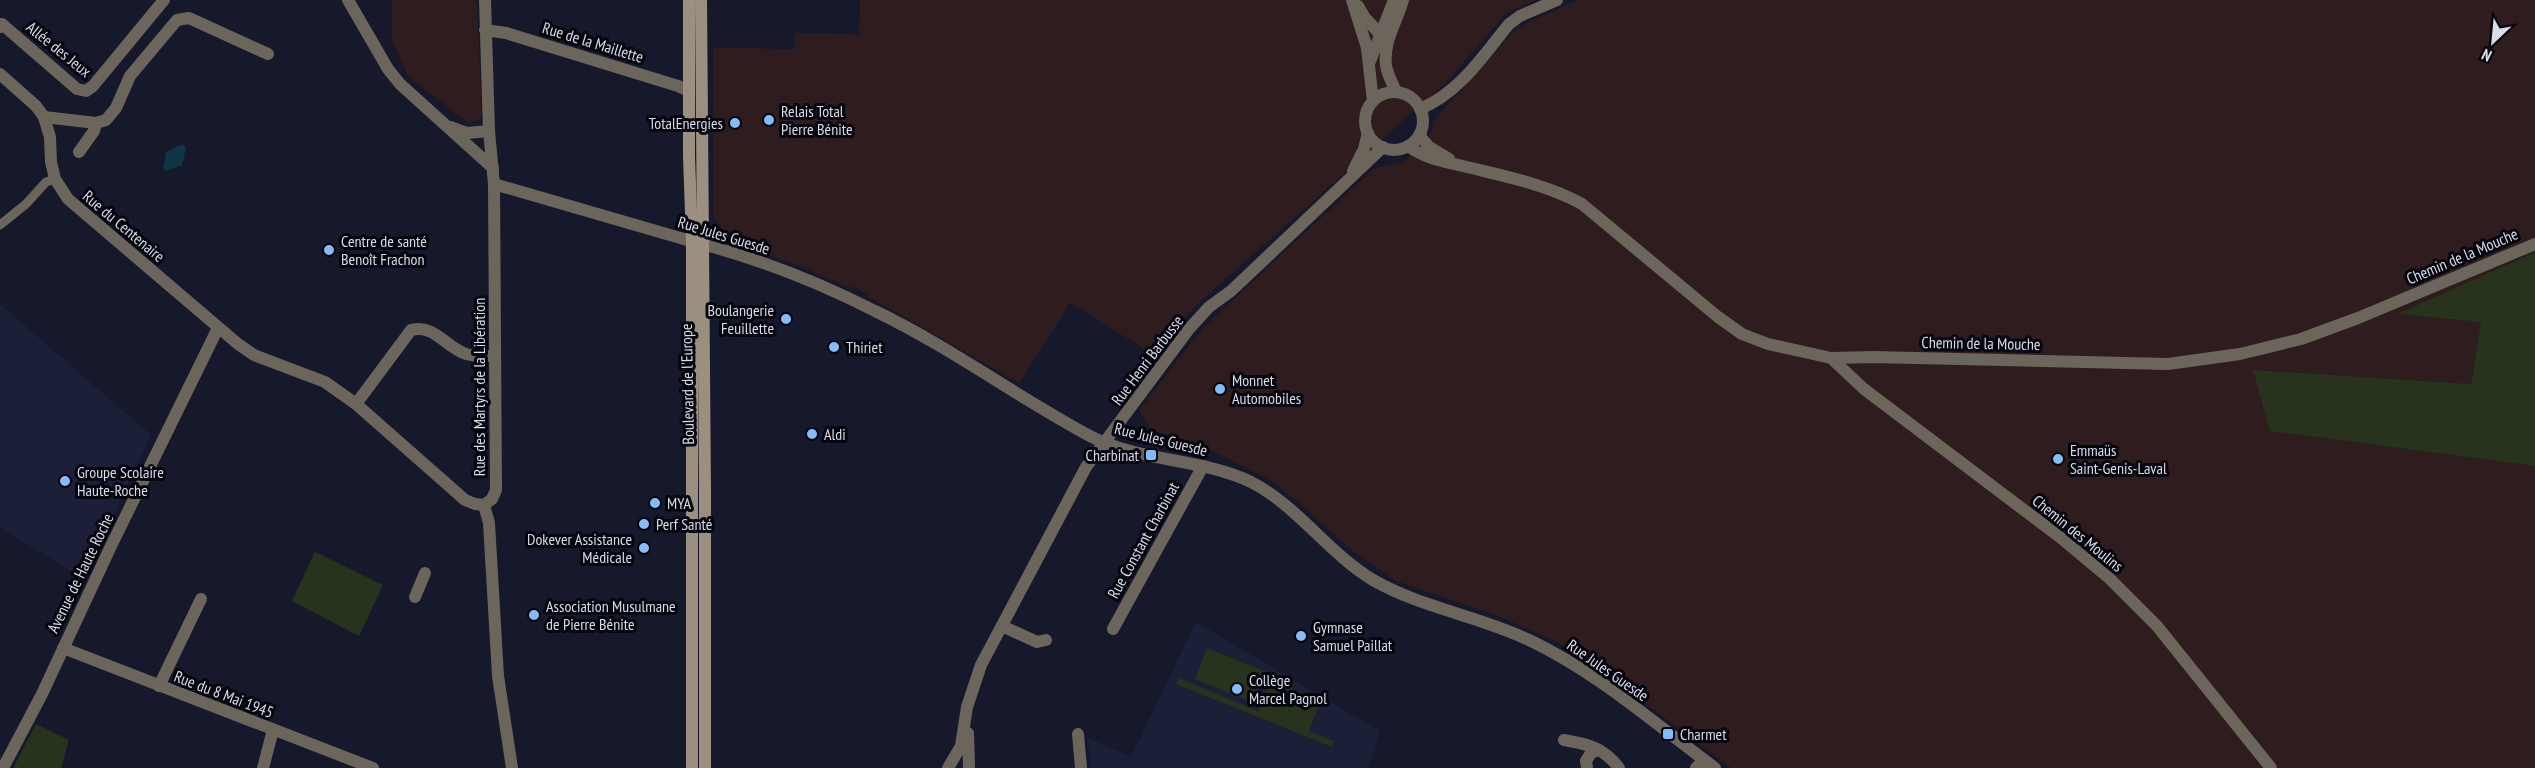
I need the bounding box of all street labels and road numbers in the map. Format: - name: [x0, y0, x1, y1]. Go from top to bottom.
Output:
- street label: Allée des Jeux: [22, 17, 96, 82]
- street label: Rue de la Maillette: [540, 17, 646, 67]
- street label: Rue du Centenaire: [79, 186, 169, 266]
- street label: Rue Jules Guesde: [676, 212, 772, 258]
- street label: Chemin de la Mouche: [2403, 224, 2521, 288]
- street label: Rue des Martyrs de la Libération: [469, 298, 489, 476]
- street label: Rue Henri Barbusse: [1107, 311, 1187, 409]
- street label: Boulevard de l'Europe: [676, 323, 698, 445]
- street label: Chemin de la Mouche: [1921, 332, 2041, 354]
- street label: Rue Jules Guesde: [1113, 418, 1209, 460]
- street label: Rue Constant Charbinat: [1103, 478, 1184, 602]
- street label: Chemin des Moulins: [2028, 490, 2128, 576]
- street label: Avenue de Haute Roche: [42, 510, 118, 636]
- street label: Rue Jules Guesde: [1563, 635, 1653, 705]
- street label: Rue du 8 Mai 1945: [172, 666, 276, 722]

